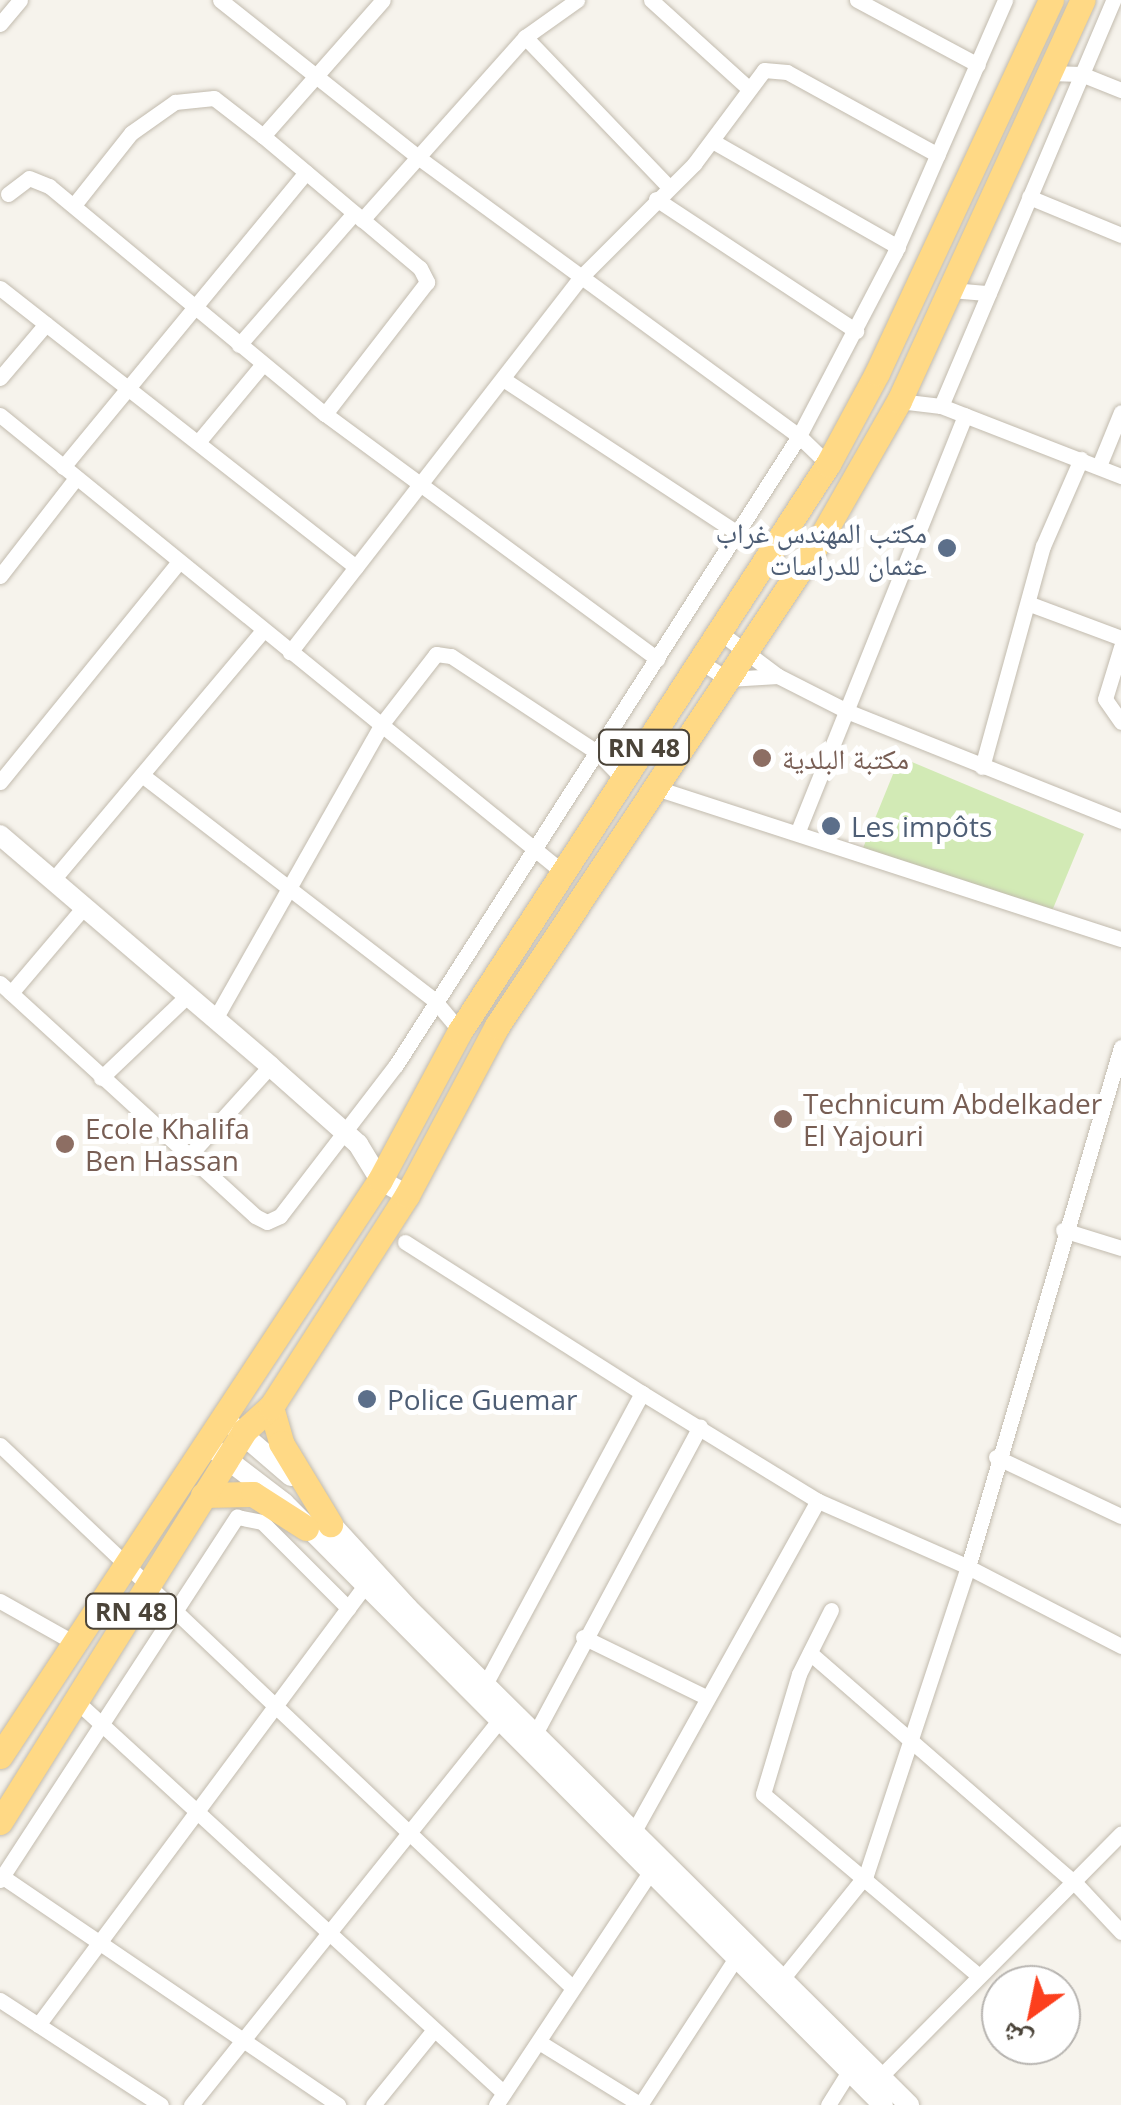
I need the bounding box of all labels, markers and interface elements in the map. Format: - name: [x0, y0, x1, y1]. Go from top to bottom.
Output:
- place label: مكتب المهندس غراب عثمان للدراسات: [716, 515, 927, 581]
- marker: مكتب المهندس غراب عثمان للدراسات: [936, 537, 958, 559]
- road number: RN 48: [596, 727, 692, 767]
- place label: مكتبة البلدية: [782, 741, 909, 775]
- marker: مكتبة البلدية: [751, 747, 773, 769]
- place label: Les impôts: [851, 809, 992, 843]
- marker: Les impôts: [820, 815, 842, 837]
- place label: Technicum Abdelkader El Yajouri: [803, 1086, 1102, 1152]
- marker: Technicum Abdelkader El Yajouri: [772, 1108, 794, 1130]
- place label: Ecole Khalifa Ben Hassan: [85, 1111, 250, 1177]
- marker: Ecole Khalifa Ben Hassan: [54, 1133, 76, 1155]
- place label: Police Guemar: [387, 1382, 577, 1416]
- marker: Police Guemar: [356, 1388, 378, 1410]
- road number: RN 48: [84, 1591, 178, 1631]
- north arrow: [981, 1965, 1081, 2065]
- text: ش: [993, 2014, 1039, 2063]

